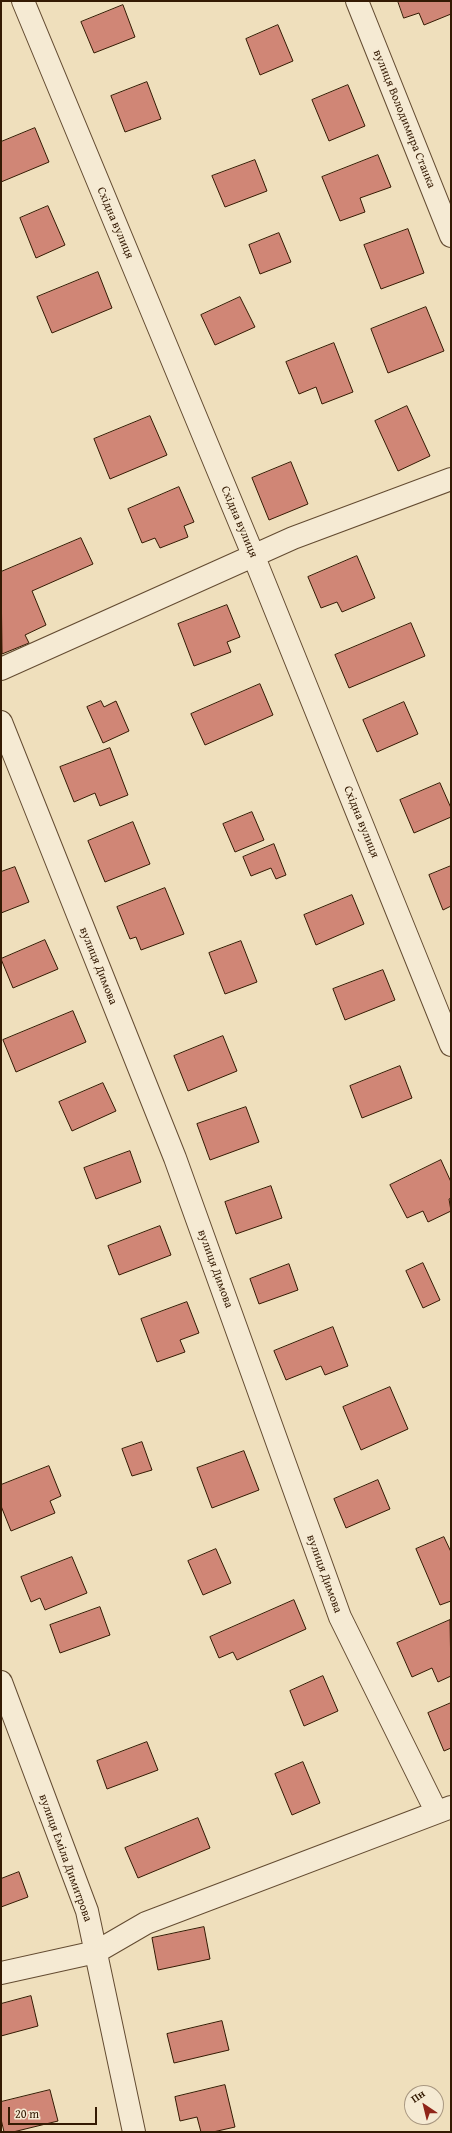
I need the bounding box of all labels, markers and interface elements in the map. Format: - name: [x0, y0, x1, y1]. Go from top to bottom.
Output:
- street label: вулиця Володимира Станка: [370, 48, 438, 190]
- street label: Східна вулиця: [93, 185, 137, 261]
- street label: Східна вулиця: [217, 484, 261, 560]
- street label: Східна вулиця: [340, 784, 382, 860]
- street label: вулиця Димова: [76, 925, 120, 1007]
- street label: вулиця Димова: [194, 1228, 236, 1310]
- street label: вулиця Димова: [303, 1533, 345, 1615]
- street label: вулиця Еміла Димитрова: [35, 1792, 95, 1924]
- north arrow: [404, 2085, 444, 2125]
- text: Пн: [407, 2085, 428, 2107]
- scale bar: [10, 2099, 99, 2125]
- text: 20 m: [15, 2105, 39, 2122]

